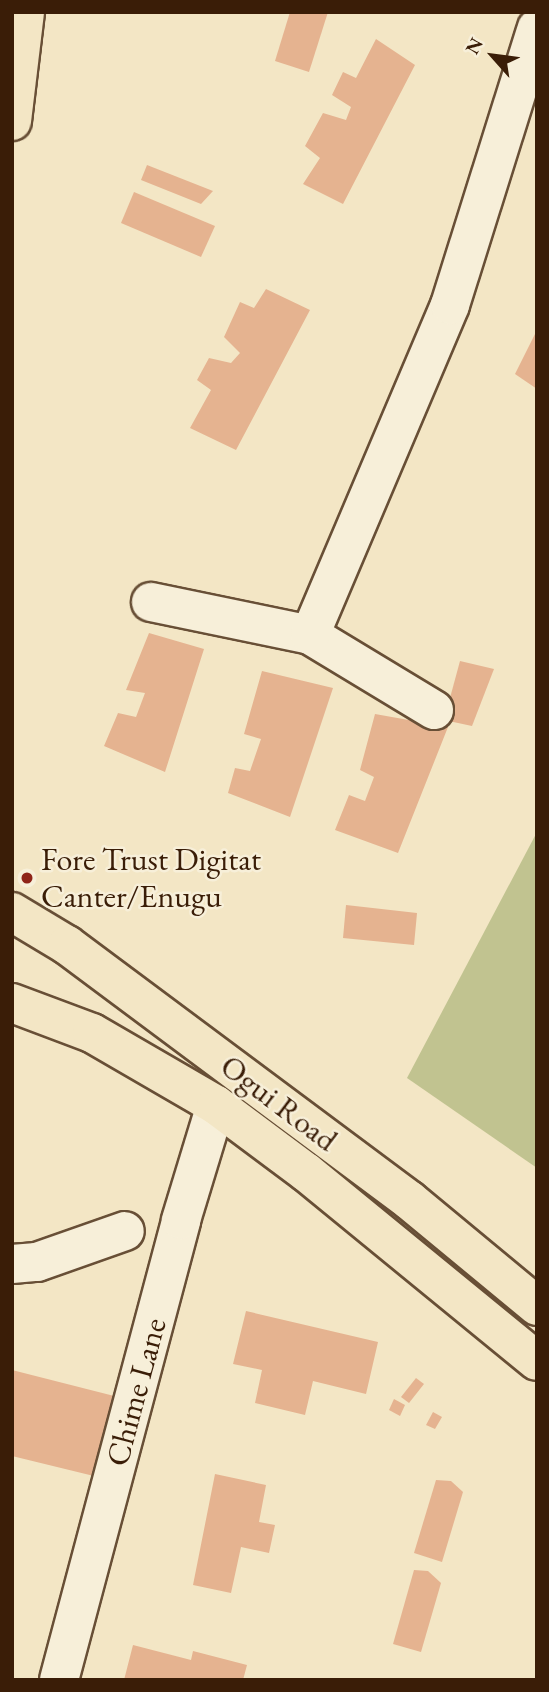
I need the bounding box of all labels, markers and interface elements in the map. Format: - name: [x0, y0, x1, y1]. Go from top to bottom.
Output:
- north arrow: [458, 21, 528, 91]
- text: N: [459, 33, 489, 59]
- place label: Fore Trust Digitat Canter/Enugu: [41, 841, 261, 916]
- marker: Fore Trust Digitat Canter/Enugu: [19, 870, 35, 886]
- street label: Ogui Road: [213, 1047, 345, 1159]
- street label: Chime Lane: [98, 1314, 174, 1470]

